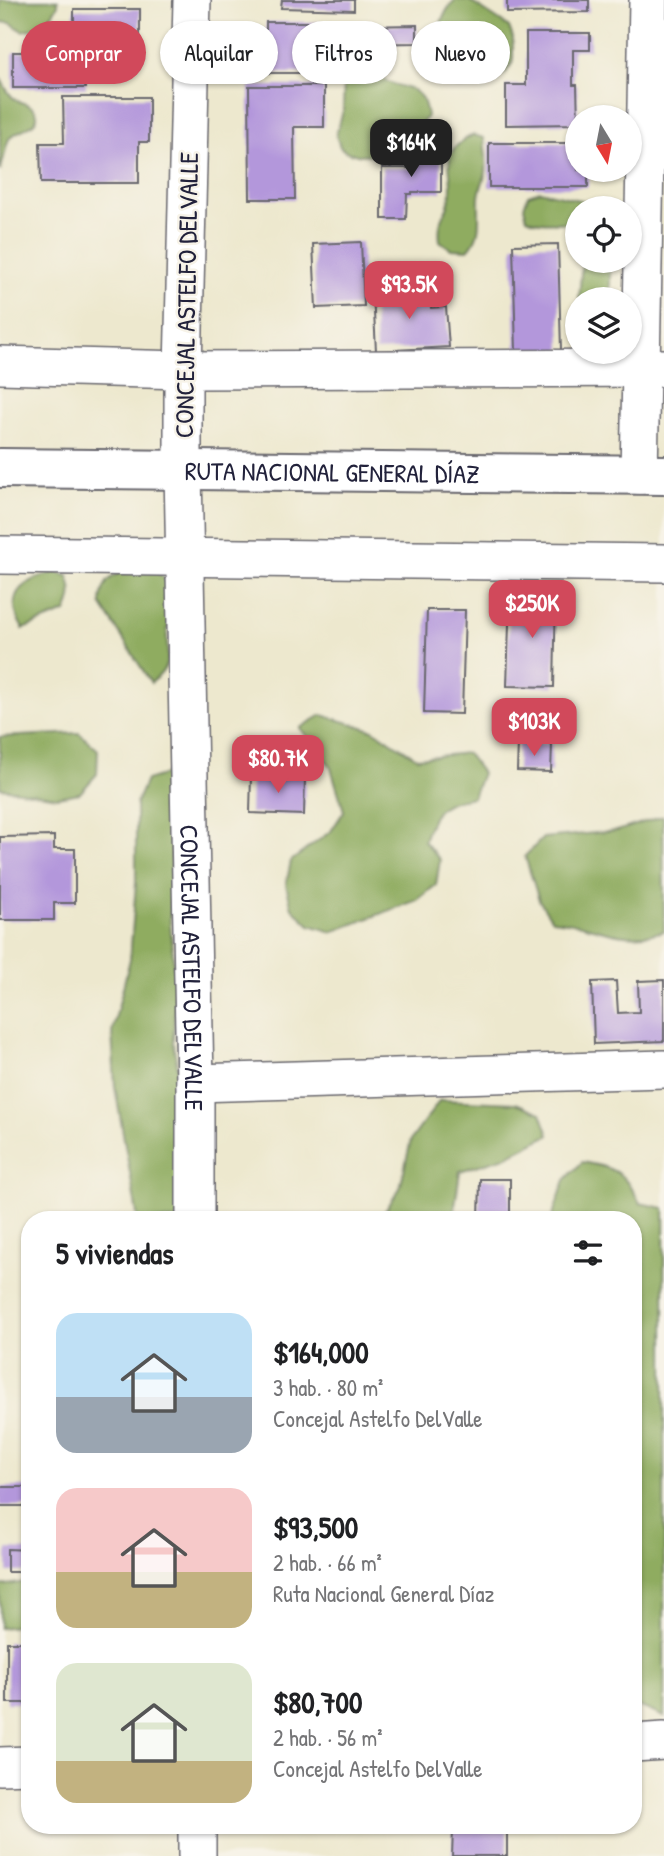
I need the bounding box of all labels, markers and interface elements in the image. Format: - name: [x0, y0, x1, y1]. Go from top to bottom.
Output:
- chip: Comprar: [21, 21, 146, 84]
- chip: Alquilar: [160, 21, 278, 84]
- chip: Filtros: [292, 21, 397, 84]
- chip: Nuevo: [411, 21, 510, 84]
- north arrow: [565, 105, 642, 182]
- map controls: [565, 105, 642, 364]
- pin: $164K: [362, 120, 460, 179]
- text: $164K: [386, 126, 436, 157]
- street label: CONCEJAL ASTELFO DELVALLE: [166, 151, 206, 438]
- button: locate: [565, 196, 642, 273]
- pin: $93.5K: [352, 262, 466, 321]
- text: $93.5K: [380, 268, 438, 299]
- button: layers: [565, 287, 642, 364]
- street label: RUTA NACIONAL GENERAL DÍAZ: [185, 452, 479, 491]
- pin: $250K: [483, 580, 581, 640]
- text: $250K: [505, 587, 559, 618]
- pin: $103K: [485, 698, 583, 758]
- text: $103K: [508, 705, 560, 736]
- pin: $80.7K: [221, 736, 335, 795]
- text: $80.7K: [248, 742, 308, 773]
- street label: CONCEJAL ASTELFO DELVALLE: [172, 824, 213, 1111]
- text: 5 viviendas: [56, 1233, 174, 1273]
- icon: filters: [569, 1234, 607, 1272]
- text: $164,000: [273, 1332, 369, 1372]
- icon: home: [112, 1341, 196, 1425]
- text: 3 hab. · 80 m²: [273, 1372, 383, 1403]
- text: Concejal Astelfo DelValle: [273, 1403, 482, 1434]
- text: $93,500: [273, 1507, 358, 1547]
- icon: home: [112, 1516, 196, 1600]
- text: 2 hab. · 66 m²: [273, 1547, 382, 1578]
- text: Ruta Nacional General Díaz: [273, 1578, 494, 1609]
- text: $80,700: [273, 1682, 362, 1722]
- icon: home: [112, 1691, 196, 1775]
- text: 2 hab. · 56 m²: [273, 1722, 382, 1753]
- text: Concejal Astelfo DelValle: [273, 1753, 482, 1784]

